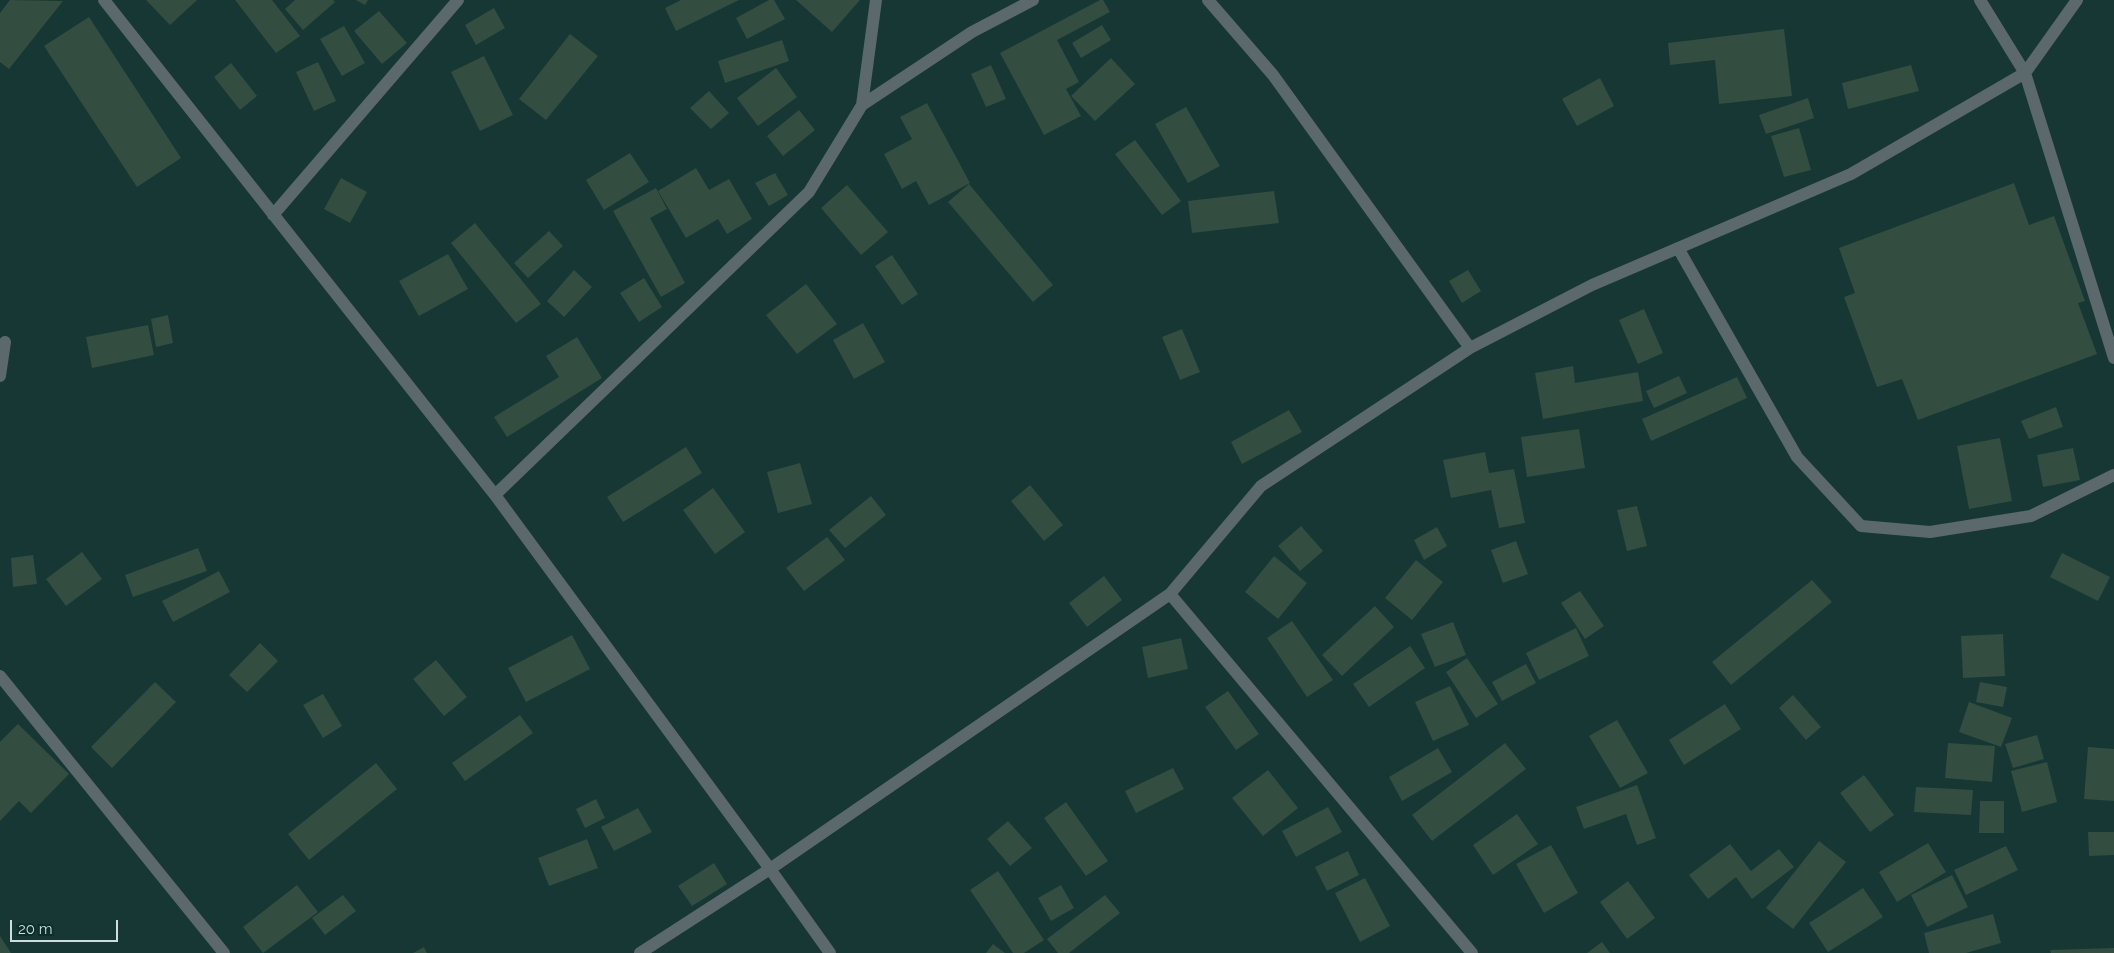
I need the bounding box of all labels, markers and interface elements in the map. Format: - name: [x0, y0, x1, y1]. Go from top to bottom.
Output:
- scale bar: [12, 910, 120, 942]
- text: 20 m: [18, 920, 53, 938]

